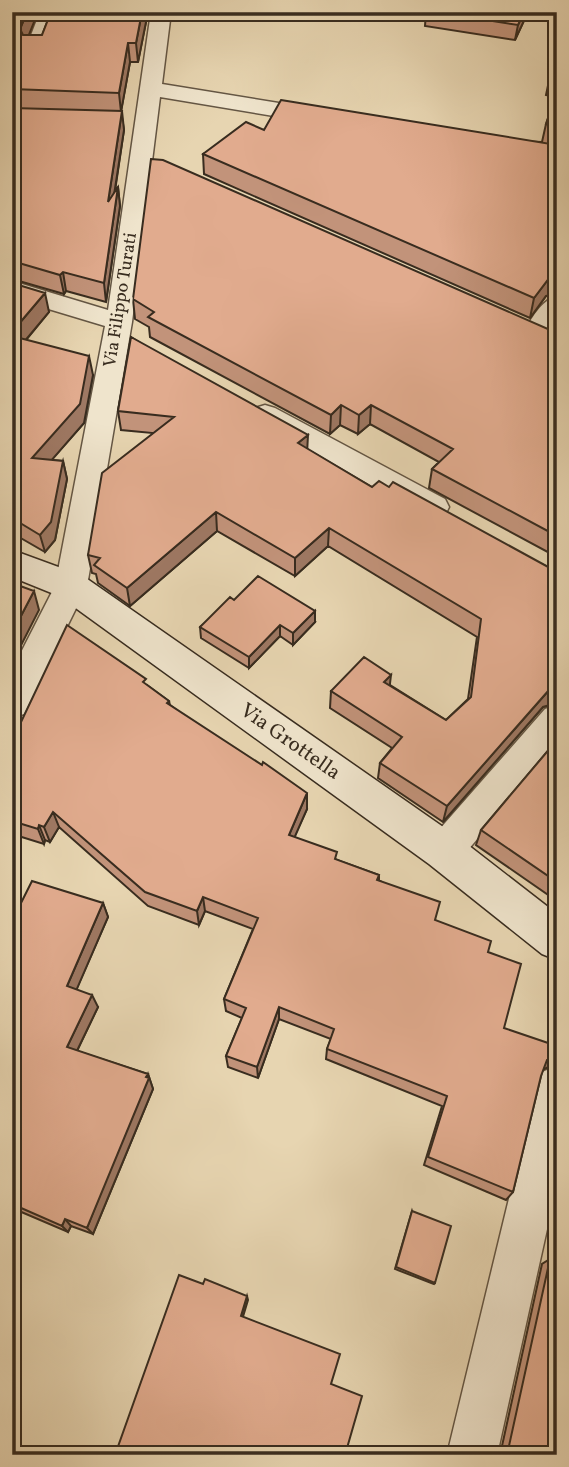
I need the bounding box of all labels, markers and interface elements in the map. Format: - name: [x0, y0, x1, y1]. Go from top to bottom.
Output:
- street label: Via Filippo Turati: [98, 231, 144, 369]
- street label: Via Grottella: [234, 697, 346, 787]

